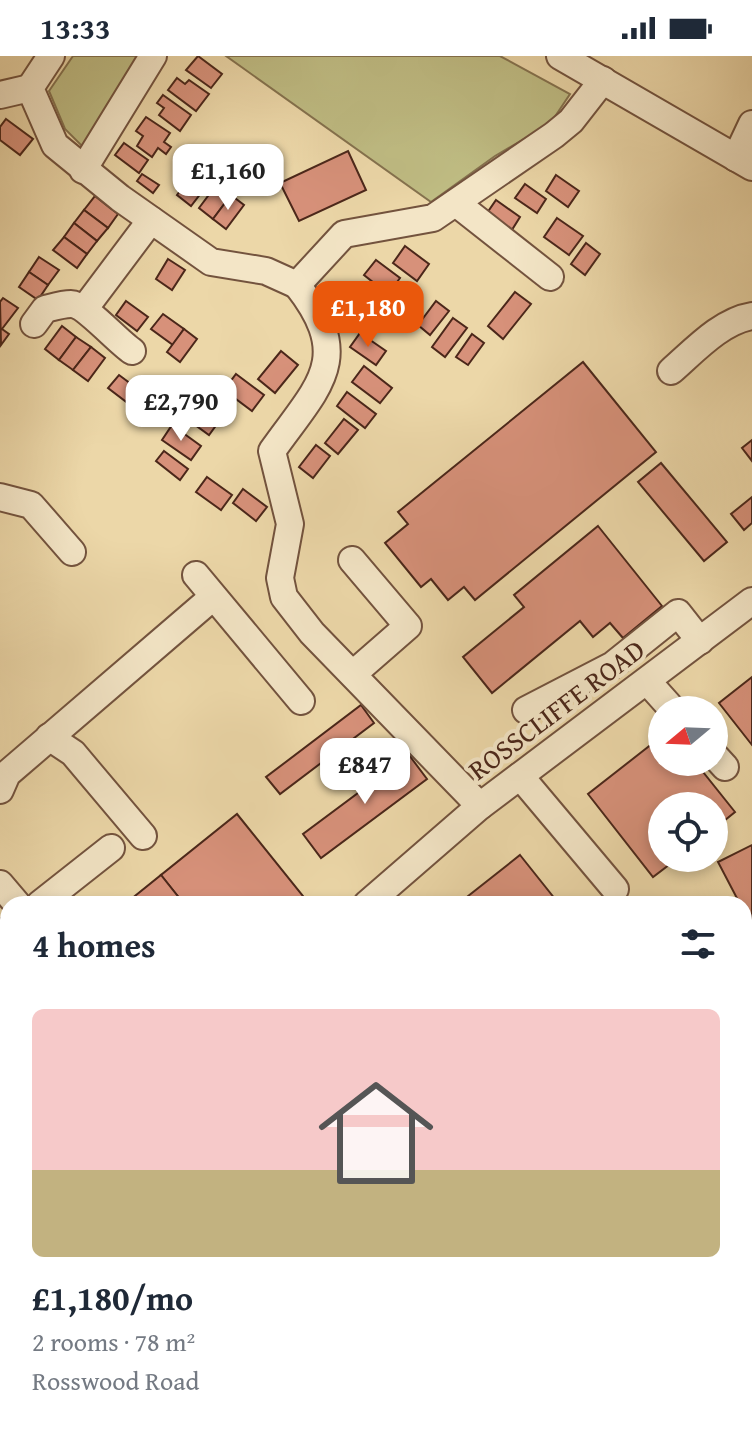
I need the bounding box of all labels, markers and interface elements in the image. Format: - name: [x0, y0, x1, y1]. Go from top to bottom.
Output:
- text: 13:33: [40, 6, 111, 50]
- pin: £1,160: [163, 144, 293, 212]
- text: £1,160: [191, 150, 265, 189]
- pin: £1,180: [303, 281, 433, 349]
- text: £1,180: [331, 287, 405, 326]
- pin: £2,790: [116, 375, 246, 443]
- text: £2,790: [144, 381, 218, 420]
- street label: ROSSCLIFFE ROAD: [459, 629, 653, 789]
- north arrow: [648, 696, 728, 776]
- map controls: [648, 696, 728, 872]
- pin: £847: [318, 738, 412, 806]
- text: £847: [338, 744, 392, 783]
- button: locate: [648, 792, 728, 872]
- text: 4 homes: [32, 920, 156, 969]
- icon: filters: [676, 922, 720, 966]
- icon: home: [304, 1061, 448, 1205]
- text: £1,180/mo: [32, 1273, 193, 1322]
- text: 2 rooms · 78 m²: [32, 1322, 195, 1361]
- text: Rosswood Road: [32, 1361, 199, 1400]

